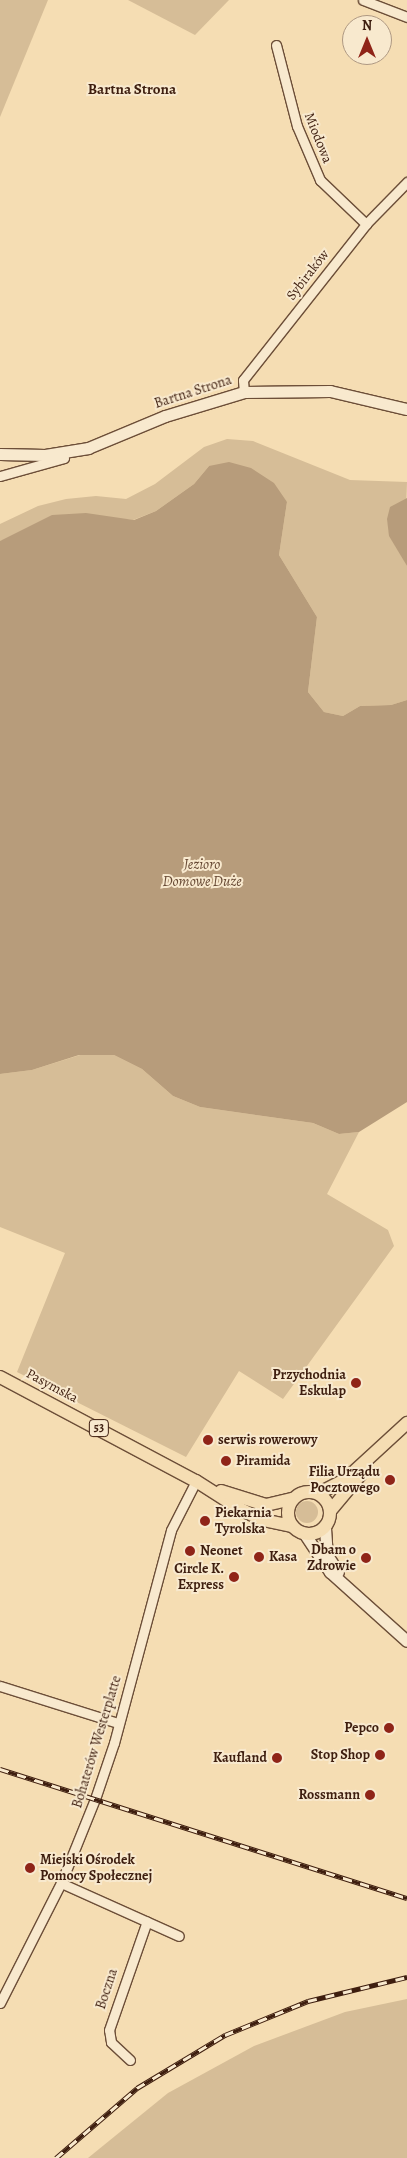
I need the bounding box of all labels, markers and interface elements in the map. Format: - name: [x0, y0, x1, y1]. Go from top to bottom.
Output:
- north arrow: [342, 15, 392, 65]
- text: N: [362, 16, 372, 35]
- district label: Bartna Strona: [88, 81, 176, 99]
- street label: Miodowa: [300, 110, 336, 166]
- street label: Sybiraków: [283, 246, 333, 304]
- street label: Bartna Strona: [152, 372, 234, 412]
- water label: Jezioro Domowe Duże: [162, 855, 242, 890]
- street label: Pasymska: [23, 1365, 81, 1407]
- place label: Przychodnia Eskulap: [272, 1367, 346, 1400]
- marker: Przychodnia Eskulap: [350, 1377, 362, 1389]
- road number: 53: [88, 1419, 110, 1438]
- place label: serwis rowerowy: [218, 1432, 317, 1448]
- marker: serwis rowerowy: [202, 1434, 214, 1446]
- place label: Piramida: [236, 1453, 291, 1469]
- marker: Piramida: [220, 1455, 232, 1467]
- place label: Filia Urządu Pocztowego: [309, 1464, 380, 1496]
- marker: Filia Urządu Pocztowego: [384, 1474, 396, 1486]
- place label: Piekarnia Tyrolska: [215, 1505, 272, 1538]
- marker: Piekarnia Tyrolska: [199, 1515, 211, 1527]
- place label: Dbam o Zdrowie: [307, 1542, 356, 1574]
- place label: Neonet: [200, 1543, 243, 1559]
- marker: Neonet: [184, 1545, 196, 1557]
- place label: Kasa: [269, 1549, 297, 1565]
- marker: Kasa: [253, 1551, 265, 1563]
- marker: Dbam o Zdrowie: [360, 1552, 372, 1564]
- place label: Circle K. Express: [174, 1561, 224, 1594]
- marker: Circle K. Express: [228, 1571, 240, 1583]
- street label: Bohaterów Westerplatte: [69, 1674, 125, 1810]
- place label: Pepco: [344, 1720, 379, 1736]
- marker: Pepco: [383, 1722, 395, 1734]
- place label: Stop Shop: [311, 1747, 370, 1763]
- marker: Stop Shop: [374, 1749, 386, 1761]
- place label: Kaufland: [213, 1750, 267, 1766]
- marker: Kaufland: [271, 1752, 283, 1764]
- place label: Rossmann: [299, 1787, 360, 1803]
- marker: Rossmann: [364, 1789, 376, 1801]
- place label: Miejski Ośrodek Pomocy Społecznej: [40, 1852, 152, 1884]
- marker: Miejski Ośrodek Pomocy Społecznej: [24, 1862, 36, 1874]
- street label: Boczna: [93, 1967, 121, 2011]

